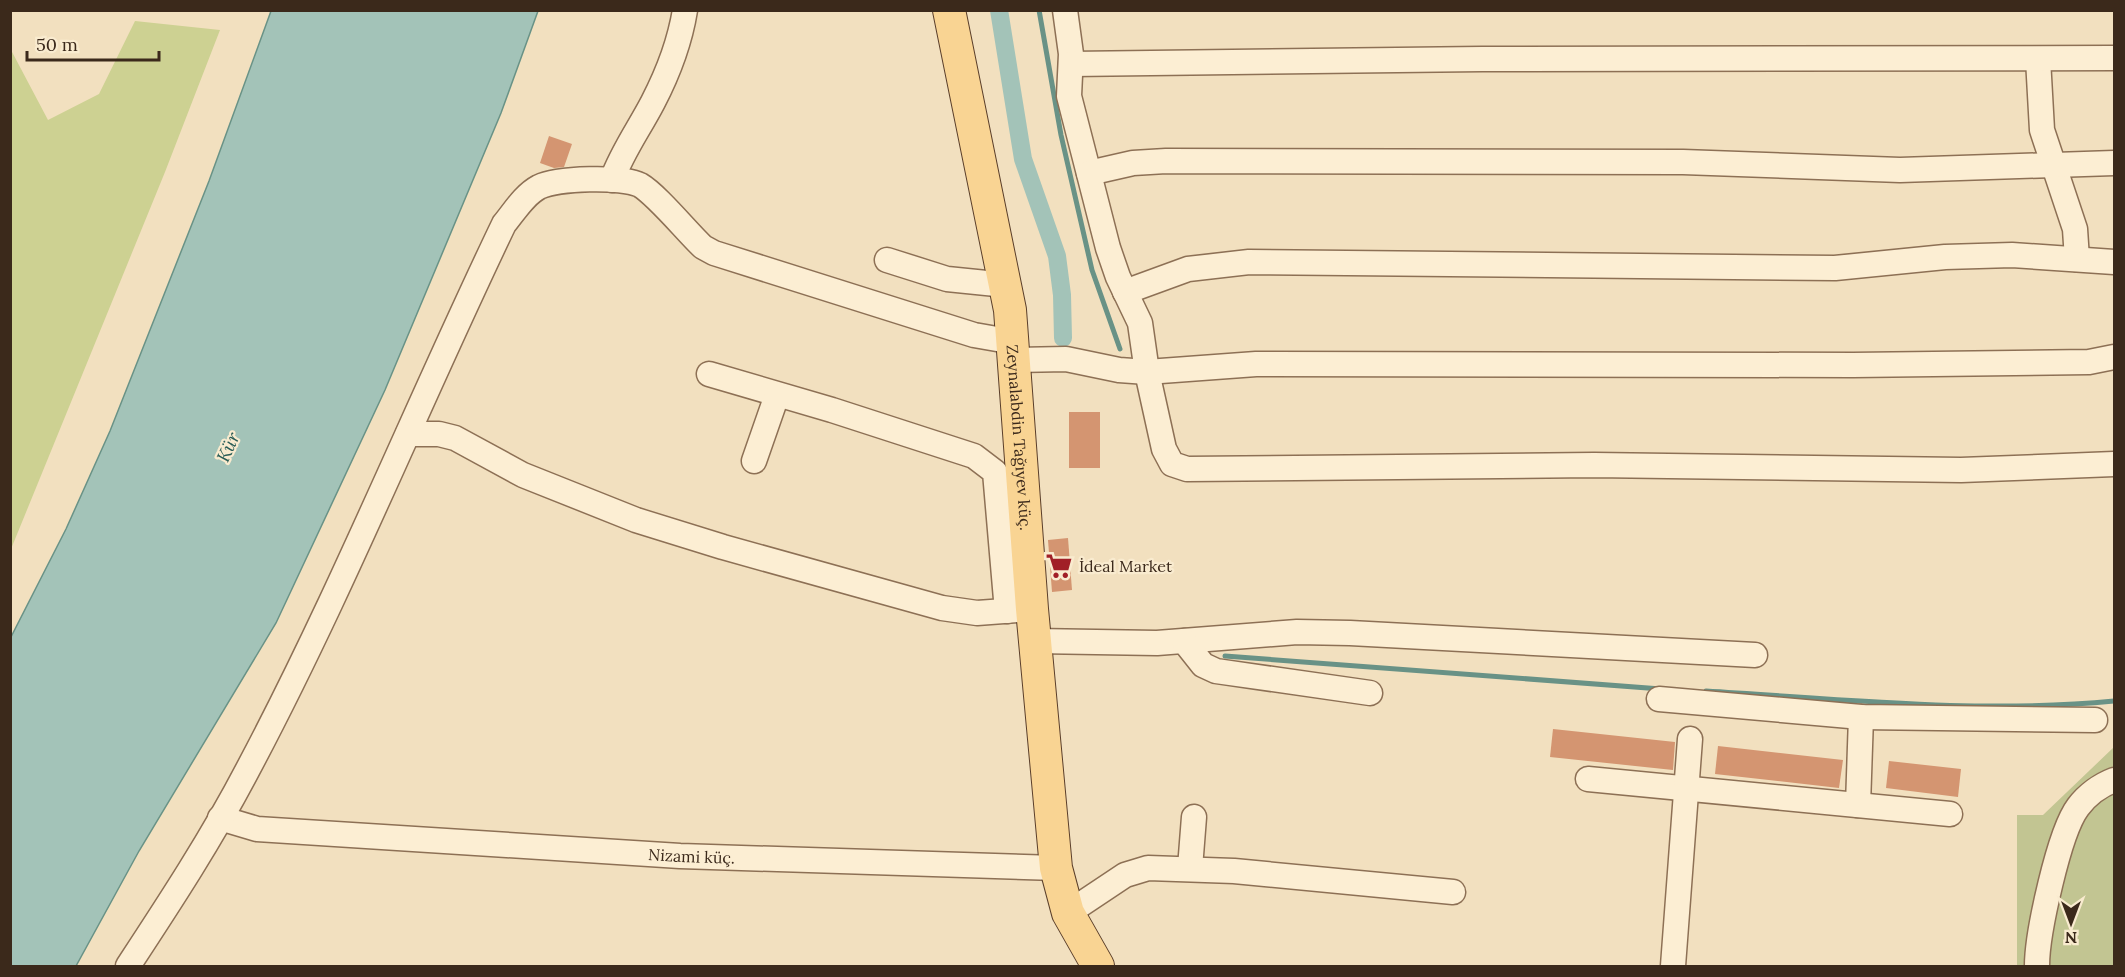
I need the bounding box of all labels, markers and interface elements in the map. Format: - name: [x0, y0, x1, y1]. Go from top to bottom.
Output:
- scale bar: [27, 24, 159, 62]
- text: 50 m: [36, 33, 78, 56]
- street label: Zeynalabdin Tağıyev küç.: [1003, 344, 1036, 531]
- water label: Kür: [211, 428, 245, 466]
- supermarket icon: İdeal Market: [1044, 551, 1074, 581]
- place label: İdeal Market: [1079, 556, 1173, 576]
- street label: Nizami küç.: [648, 844, 735, 868]
- north arrow: [2041, 893, 2101, 953]
- text: N: [2065, 928, 2077, 948]

